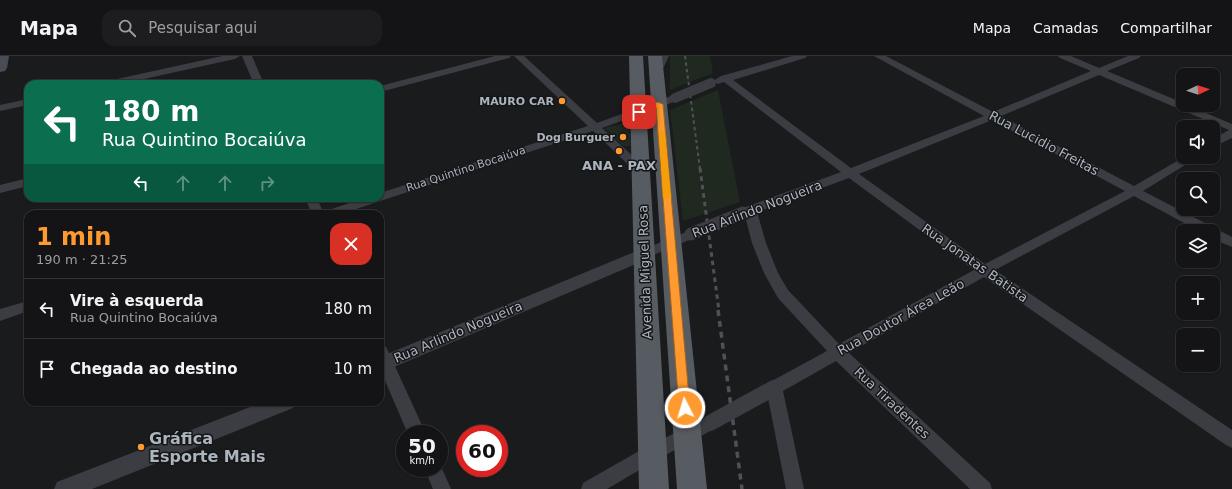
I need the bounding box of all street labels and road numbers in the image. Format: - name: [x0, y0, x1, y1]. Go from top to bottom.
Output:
- street label: Rua Lucidio Freitas: [987, 108, 1101, 178]
- street label: Rua Quintino Bocaiúva: [405, 144, 527, 194]
- street label: Rua Arlindo Nogueira: [690, 177, 824, 241]
- street label: Avenida Miguel Rosa: [635, 205, 655, 339]
- street label: Rua Jonatas Batista: [919, 221, 1031, 305]
- street label: Rua Doutor Área Leão: [835, 276, 967, 358]
- street label: Rua Arlindo Nogueira: [392, 298, 524, 366]
- street label: Rua Tiradentes: [851, 364, 933, 442]

